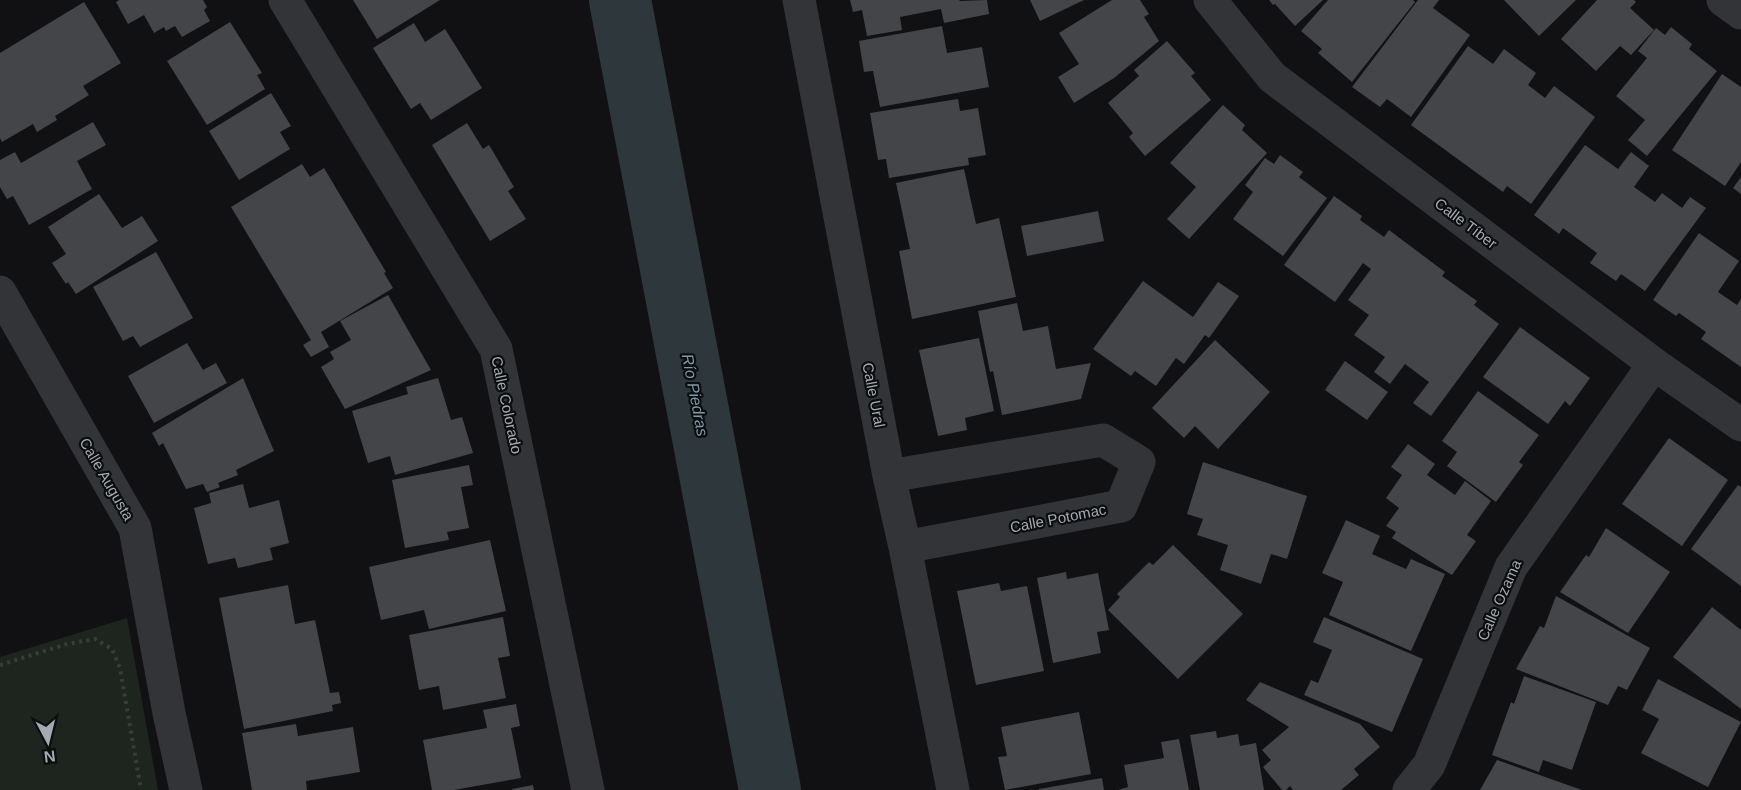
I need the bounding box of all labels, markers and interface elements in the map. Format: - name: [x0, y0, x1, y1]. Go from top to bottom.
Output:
- street label: Calle Tíber: [1432, 194, 1500, 252]
- water label: Río Piedras: [679, 352, 711, 438]
- street label: Calle Colorado: [488, 355, 526, 455]
- street label: Calle Ural: [859, 361, 889, 429]
- street label: Calle Augusta: [76, 435, 138, 524]
- street label: Calle Potomac: [1009, 500, 1108, 536]
- street label: Calle Ozama: [1474, 556, 1525, 643]
- north arrow: [18, 712, 78, 772]
- text: N: [43, 747, 57, 766]

